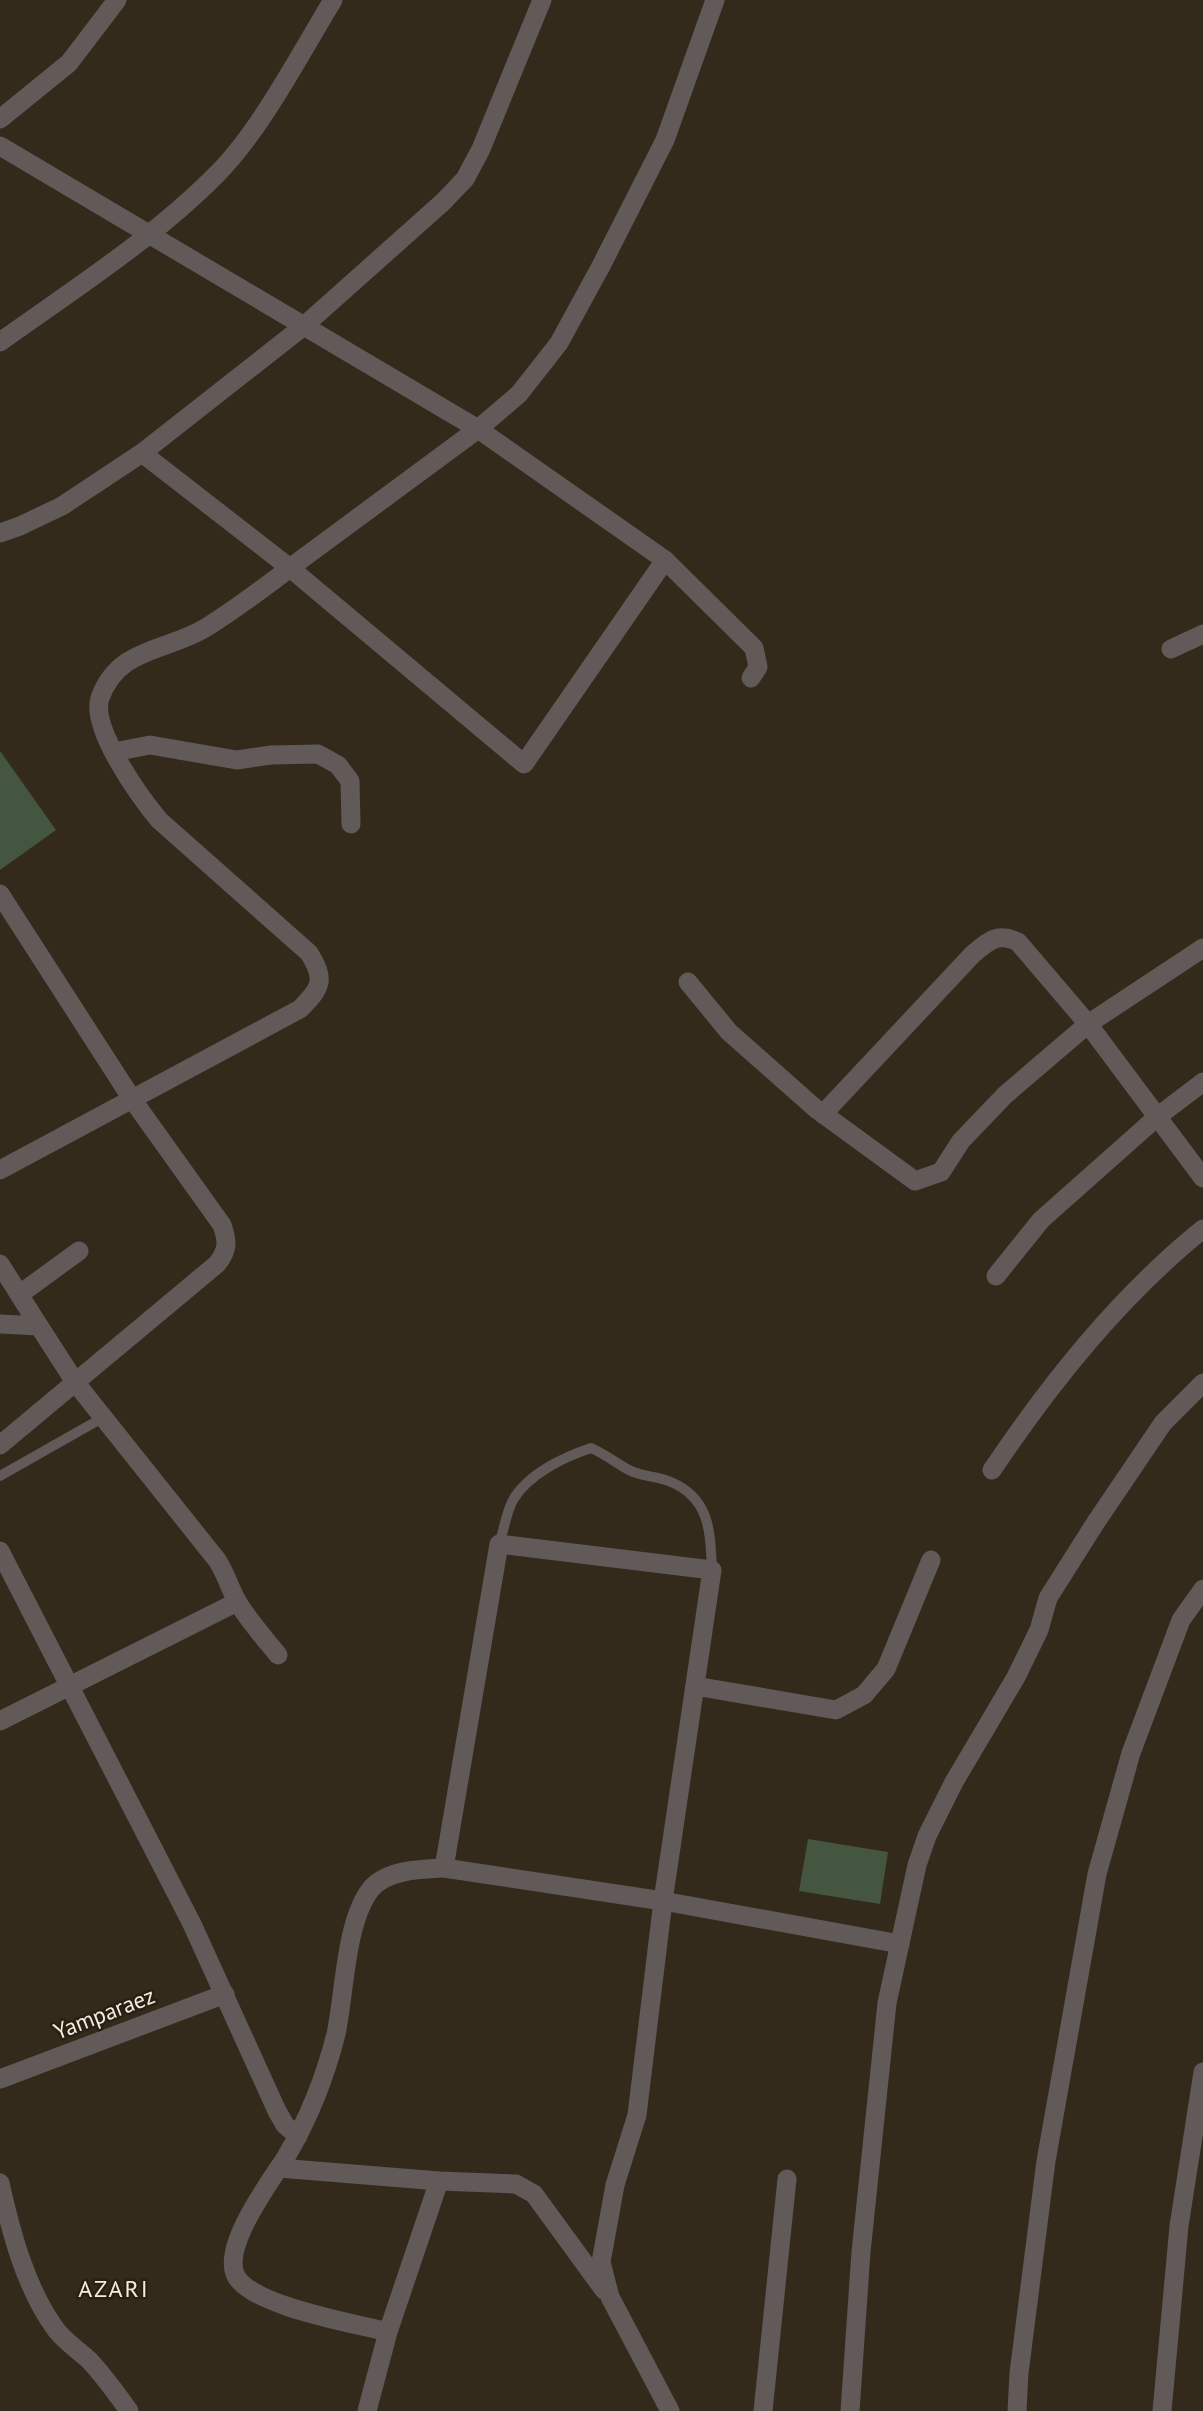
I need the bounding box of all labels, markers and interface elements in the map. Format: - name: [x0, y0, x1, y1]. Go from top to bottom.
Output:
- street label: Yamparaez: [49, 1980, 159, 2046]
- district label: AZARI: [78, 2273, 150, 2304]

